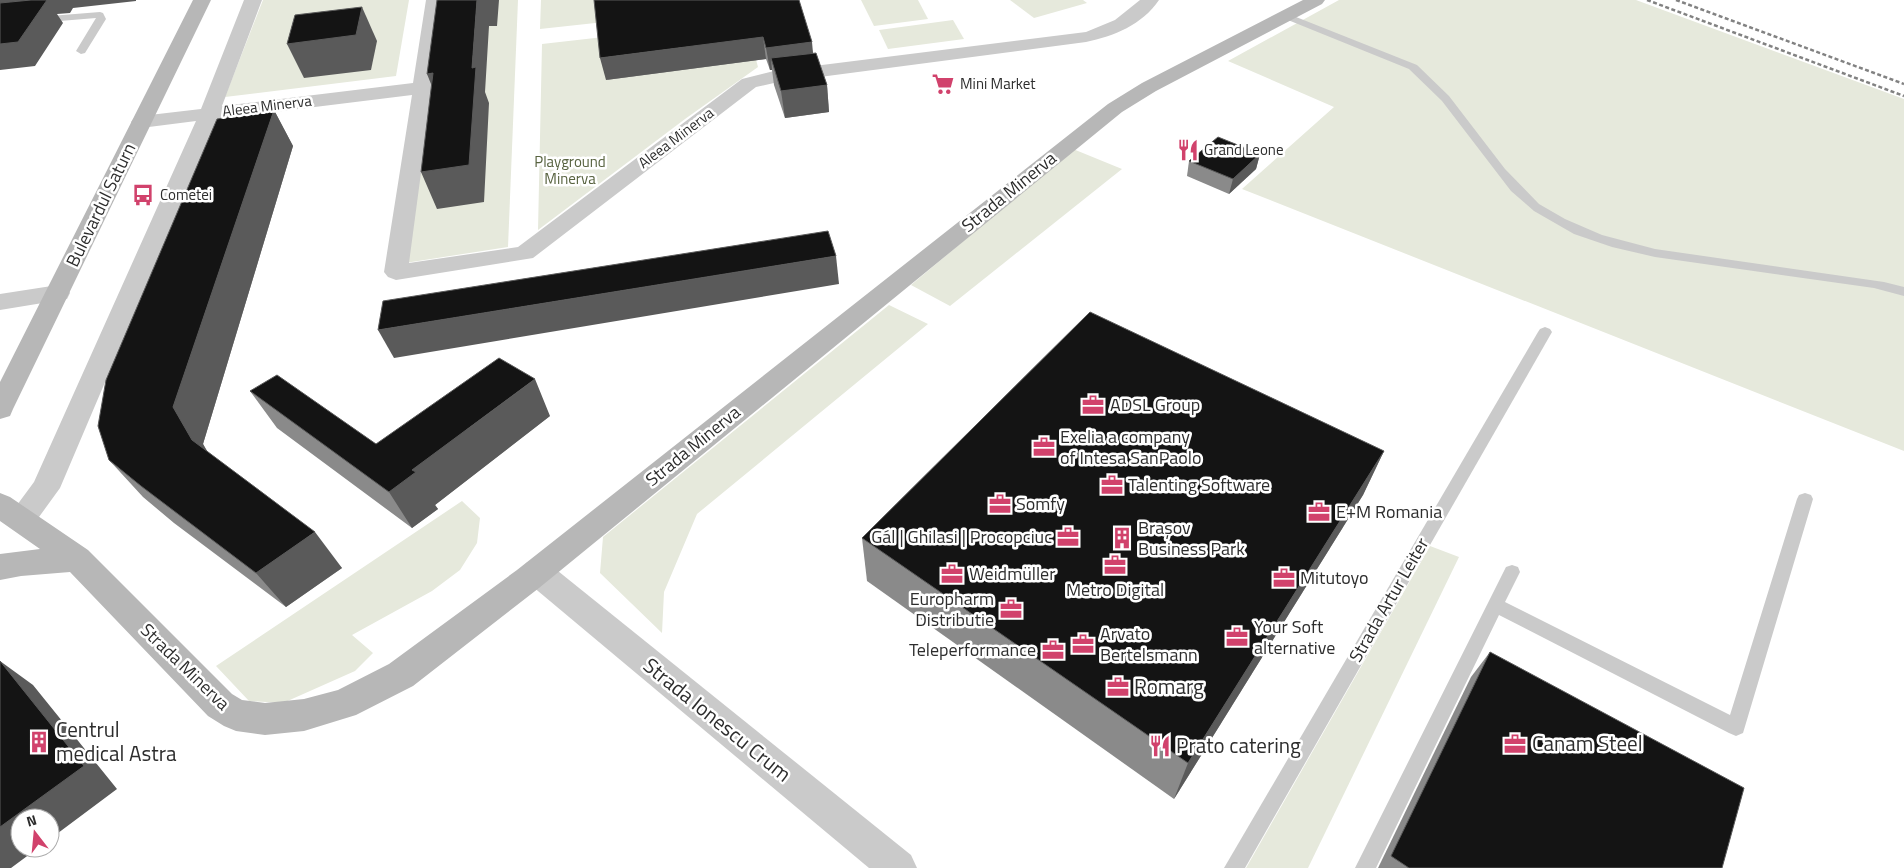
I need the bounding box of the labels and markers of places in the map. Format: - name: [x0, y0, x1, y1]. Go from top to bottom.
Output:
- supermarket icon: Mini Market: [930, 71, 956, 97]
- place label: Mini Market: [960, 72, 1036, 95]
- restaurant icon: Grand Leone: [1175, 137, 1201, 163]
- place label: Grand Leone: [1204, 138, 1283, 161]
- bus stop icon: Cometei: [130, 182, 156, 208]
- place label: Cometei: [160, 183, 212, 206]
- place label: ADSL Group: [1110, 391, 1200, 418]
- office icon: ADSL Group: [1080, 392, 1106, 418]
- place label: Exelia a company of Intesa SanPaolo: [1060, 423, 1201, 471]
- office icon: Exelia a company of Intesa SanPaolo: [1031, 434, 1057, 460]
- place label: Talenting Software: [1128, 471, 1270, 498]
- office icon: Talenting Software: [1099, 472, 1125, 498]
- place label: Somfy: [1016, 490, 1065, 517]
- office icon: Somfy: [987, 491, 1013, 517]
- place label: E+M Romania: [1336, 498, 1442, 525]
- office icon: E+M Romania: [1306, 499, 1332, 525]
- place label: Brașov Business Park: [1138, 514, 1245, 562]
- place label: Gál | Ghilasi | Procopciuc: [871, 523, 1052, 550]
- office icon: Gál | Ghilasi | Procopciuc: [1055, 524, 1081, 550]
- building icon: Brașov Business Park: [1109, 525, 1135, 551]
- office icon: Metro Digital: [1102, 552, 1128, 578]
- place label: Weidmüller: [969, 560, 1055, 587]
- office icon: Weidmüller: [939, 561, 965, 587]
- place label: Mitutoyo: [1300, 564, 1369, 591]
- office icon: Mitutoyo: [1271, 565, 1297, 591]
- place label: Metro Digital: [1066, 576, 1164, 603]
- place label: Europharm Distributie: [910, 585, 994, 633]
- office icon: Europharm Distributie: [998, 596, 1024, 622]
- place label: Your Soft alternative: [1254, 613, 1335, 661]
- place label: Arvato Bertelsmann: [1100, 620, 1198, 668]
- office icon: Your Soft alternative: [1224, 624, 1250, 650]
- office icon: Arvato Bertelsmann: [1070, 631, 1096, 657]
- place label: Teleperformance: [909, 636, 1036, 663]
- office icon: Teleperformance: [1040, 637, 1066, 663]
- place label: Romarg: [1134, 670, 1204, 702]
- office icon: Romarg: [1105, 674, 1131, 700]
- place label: Centrul medical Astra: [56, 713, 177, 769]
- place label: Canam Steel: [1532, 727, 1643, 759]
- building icon: Centrul medical Astra: [26, 729, 52, 755]
- place label: Prato catering: [1176, 729, 1301, 761]
- office icon: Canam Steel: [1502, 731, 1528, 757]
- restaurant icon: Prato catering: [1147, 733, 1173, 759]

